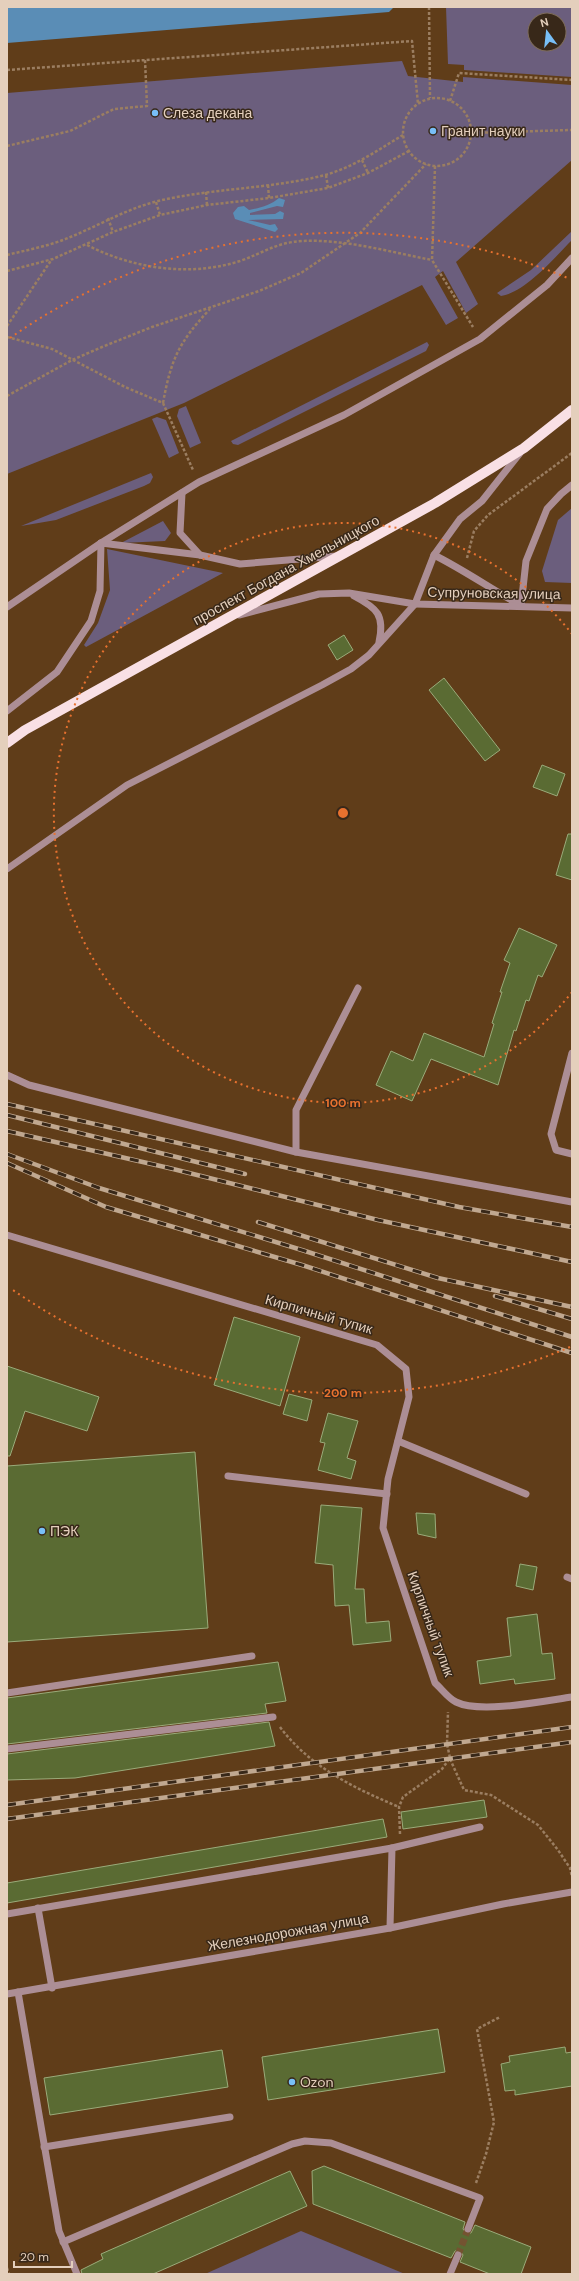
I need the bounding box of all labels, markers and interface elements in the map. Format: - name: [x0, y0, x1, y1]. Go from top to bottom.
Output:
- north arrow: [527, 12, 567, 52]
- text: N: [539, 15, 550, 30]
- place label: Слеза декана: [163, 104, 253, 122]
- marker: Слеза декана: [150, 108, 160, 118]
- place label: Гранит науки: [441, 122, 525, 140]
- marker: Гранит науки: [428, 126, 438, 136]
- street label: проспект Богдана Хмельницкого: [190, 511, 383, 629]
- street label: Супруновская улица: [427, 583, 561, 603]
- centre of rings: [336, 806, 350, 820]
- text: 100 m: [325, 1095, 361, 1111]
- street label: Кирпичный тупик: [263, 1290, 376, 1338]
- text: 200 m: [324, 1385, 362, 1401]
- place label: ПЭК: [50, 1522, 79, 1540]
- marker: ПЭК: [37, 1526, 47, 1536]
- street label: Кирпичный тупик: [404, 1569, 459, 1680]
- street label: Железнодорожная улица: [206, 1909, 370, 1955]
- place label: Ozon: [300, 2073, 334, 2091]
- marker: Ozon: [287, 2077, 297, 2087]
- scale bar: [14, 2243, 72, 2269]
- text: 20 m: [20, 2249, 49, 2265]

